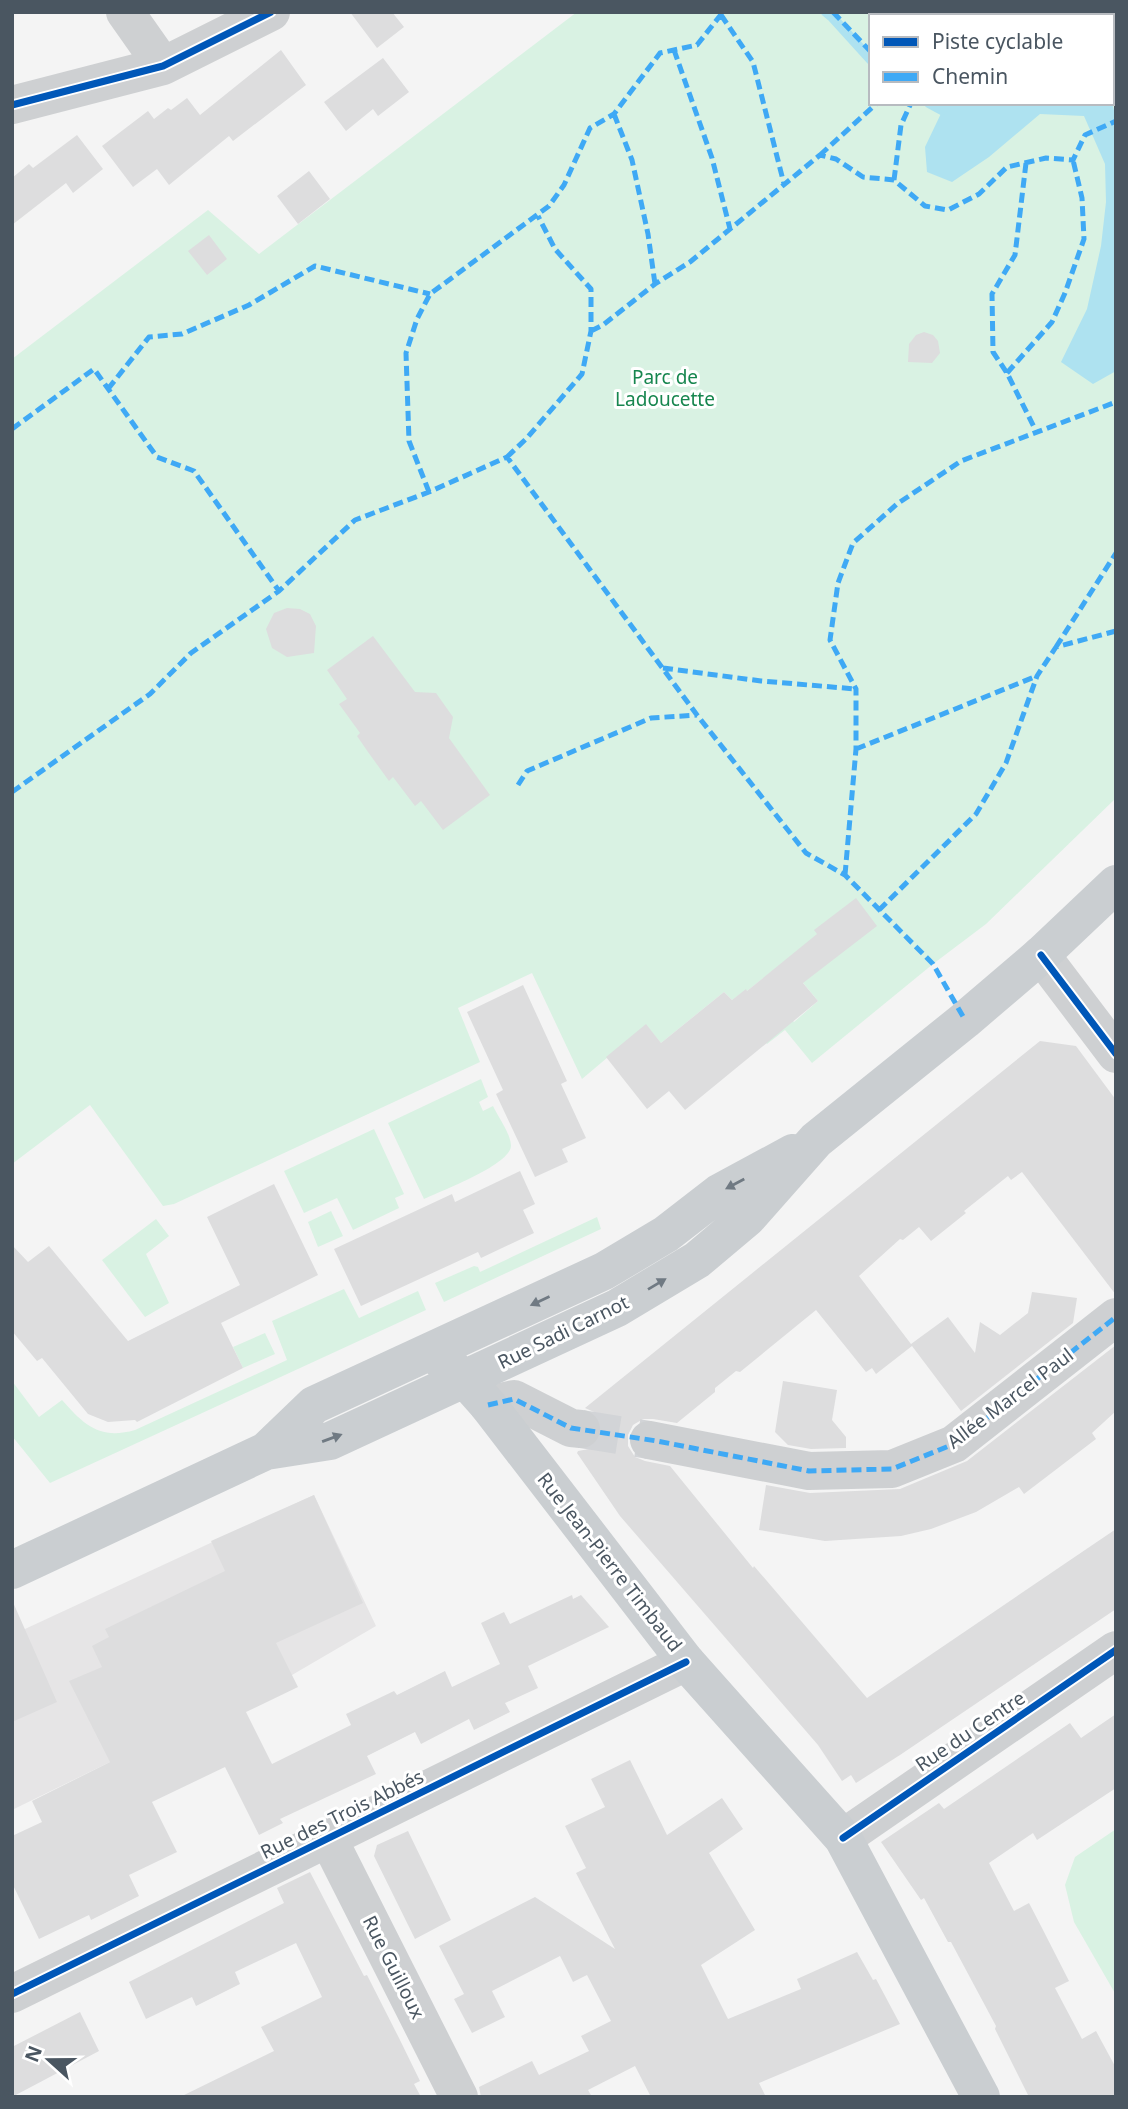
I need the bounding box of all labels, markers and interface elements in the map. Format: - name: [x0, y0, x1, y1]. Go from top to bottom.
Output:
- legend: [869, 14, 1114, 105]
- text: Piste cyclable: [932, 27, 1063, 55]
- text: Chemin: [932, 62, 1008, 90]
- park label: Parc de Ladoucette: [615, 364, 715, 412]
- one-way arrow: [725, 1178, 744, 1190]
- one-way arrow: [648, 1278, 667, 1290]
- street label: Rue Sadi Carnot: [493, 1289, 633, 1375]
- one-way arrow: [530, 1295, 550, 1306]
- street label: Allée Marcel Paul: [941, 1342, 1079, 1454]
- one-way arrow: [322, 1432, 343, 1443]
- street label: Rue Jean-Pierre Timbaud: [532, 1467, 688, 1657]
- street label: Rue du Centre: [910, 1685, 1030, 1777]
- street label: Rue des Trois Abbés: [256, 1763, 428, 1865]
- street label: Rue Guilloux: [357, 1911, 431, 2023]
- north arrow: [14, 2025, 84, 2095]
- text: N: [18, 2042, 48, 2066]

